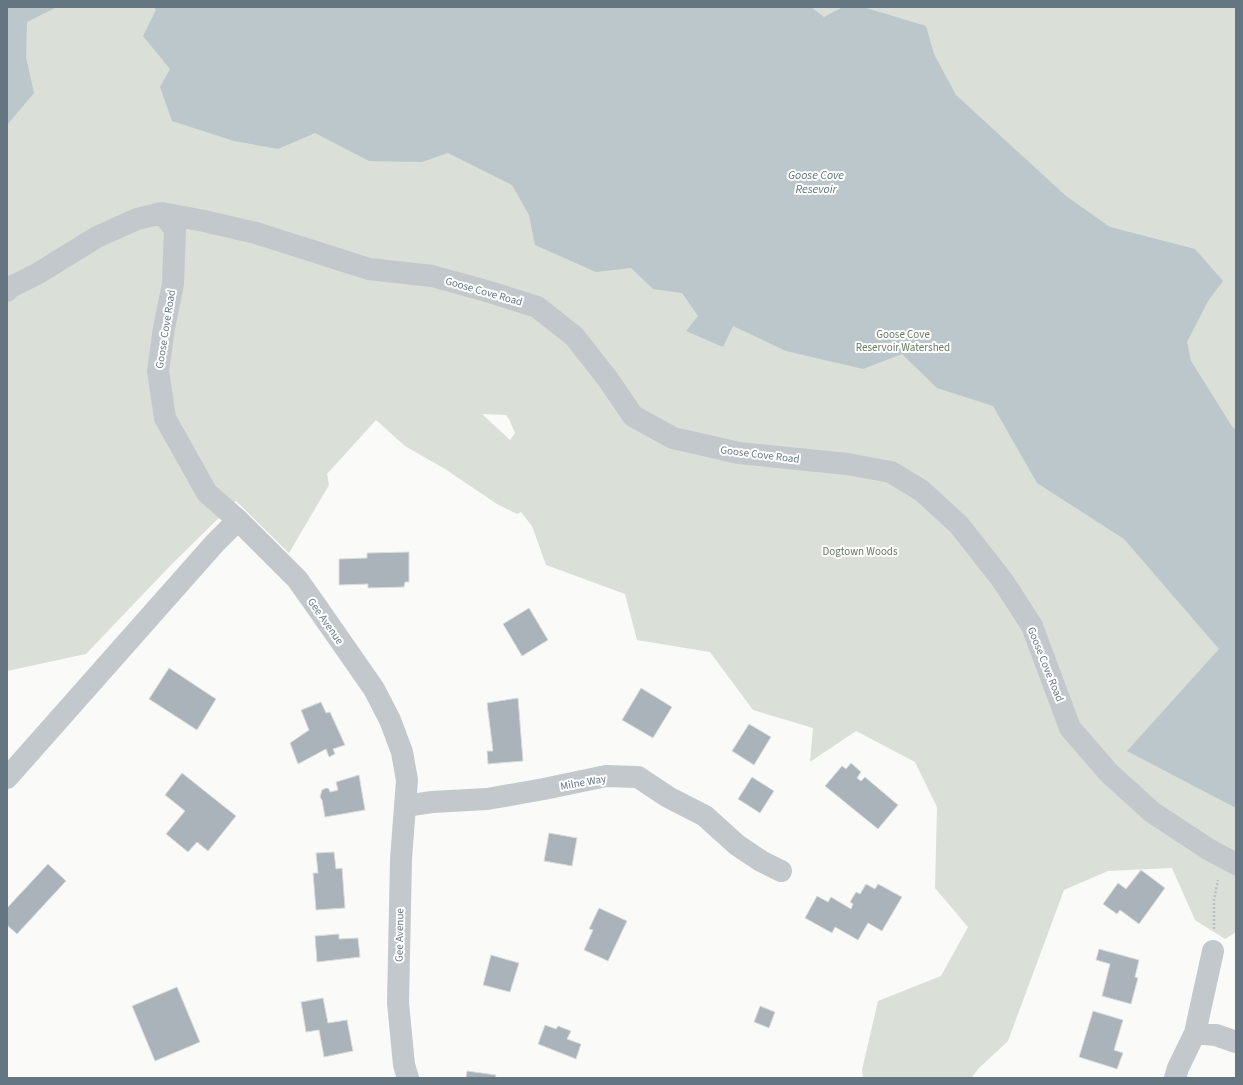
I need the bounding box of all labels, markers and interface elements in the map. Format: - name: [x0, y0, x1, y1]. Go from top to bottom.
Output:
- water label: Goose Cove Resevoir: [788, 167, 844, 198]
- street label: Goose Cove Road: [444, 273, 524, 310]
- street label: Goose Cove Road: [152, 289, 179, 370]
- park label: Goose Cove Reservoir Watershed: [856, 327, 950, 355]
- street label: Goose Cove Road: [720, 442, 800, 467]
- park label: Dogtown Woods: [822, 544, 898, 559]
- street label: Gee Avenue: [304, 595, 347, 648]
- street label: Goose Cove Road: [1024, 625, 1067, 704]
- street label: Milne Way: [559, 771, 607, 794]
- street label: Gee Avenue: [392, 907, 407, 962]

